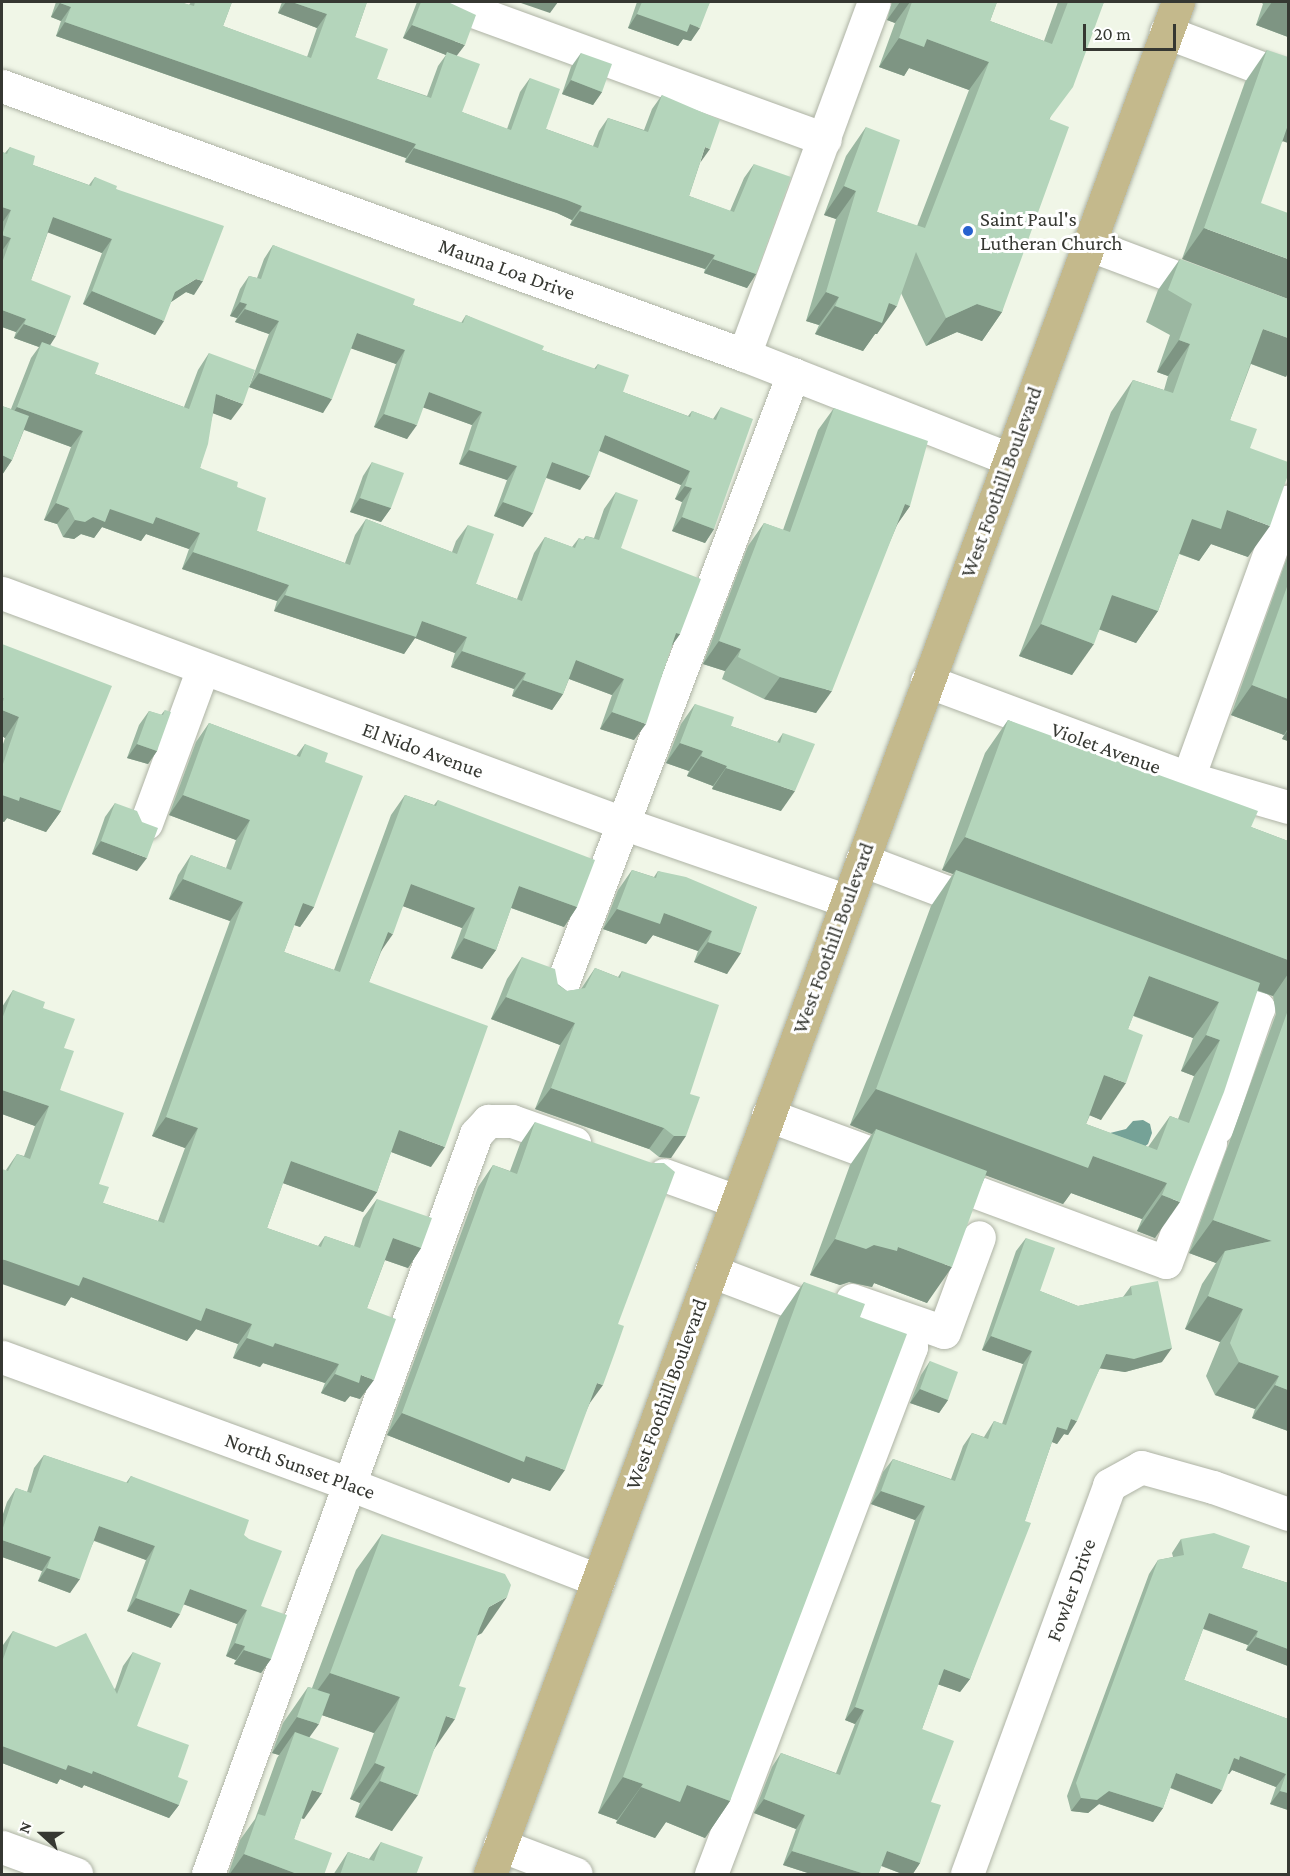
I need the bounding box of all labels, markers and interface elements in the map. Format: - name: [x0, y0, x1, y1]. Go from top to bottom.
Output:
- scale bar: [1086, 12, 1179, 50]
- text: 20 m: [1094, 24, 1131, 44]
- place label: Saint Paul's Lutheran Church: [980, 206, 1123, 256]
- marker: Saint Paul's Lutheran Church: [961, 224, 975, 238]
- street label: Mauna Loa Drive: [435, 233, 579, 305]
- street label: West Foothill Boulevard: [955, 383, 1047, 581]
- street label: El Nido Avenue: [359, 716, 487, 784]
- street label: Violet Avenue: [1048, 716, 1164, 780]
- street label: West Foothill Boulevard: [787, 839, 879, 1037]
- street label: West Foothill Boulevard: [620, 1295, 712, 1493]
- street label: North Sunset Place: [221, 1427, 379, 1505]
- street label: Fowler Drive: [1041, 1535, 1101, 1645]
- north arrow: [12, 1804, 72, 1864]
- text: N: [15, 1819, 35, 1836]

